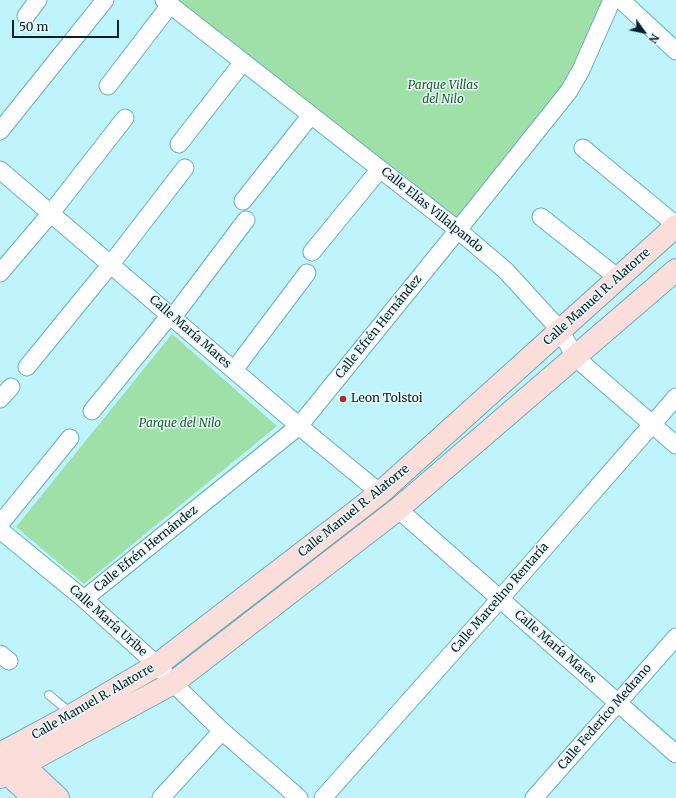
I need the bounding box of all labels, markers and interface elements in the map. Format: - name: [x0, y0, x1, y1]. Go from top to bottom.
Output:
- scale bar: [14, 12, 121, 38]
- north arrow: [624, 12, 664, 52]
- text: 50 m: [19, 19, 48, 34]
- text: N: [646, 31, 662, 46]
- park label: Parque Villas del Nilo: [408, 79, 478, 107]
- street label: Calle Elías Villalpando: [378, 164, 486, 256]
- street label: Calle Manuel R. Alatorre: [541, 245, 653, 349]
- street label: Calle Efrén Hernández: [333, 272, 425, 382]
- street label: Calle María Mares: [146, 293, 234, 371]
- place label: Leon Tolstoi: [351, 392, 423, 406]
- marker: Leon Tolstoi: [338, 394, 348, 404]
- park label: Parque del Nilo: [139, 417, 221, 431]
- street label: Calle Manuel R. Alatorre: [296, 462, 412, 560]
- street label: Calle Efrén Hernández: [91, 503, 201, 595]
- street label: Calle Marcelino Rentaría: [448, 540, 552, 656]
- street label: Calle María Uribe: [66, 582, 150, 660]
- street label: Calle María Mares: [511, 608, 599, 686]
- street label: Calle Manuel R. Alatorre: [29, 661, 157, 743]
- street label: Calle Federico Medrano: [555, 661, 655, 773]

